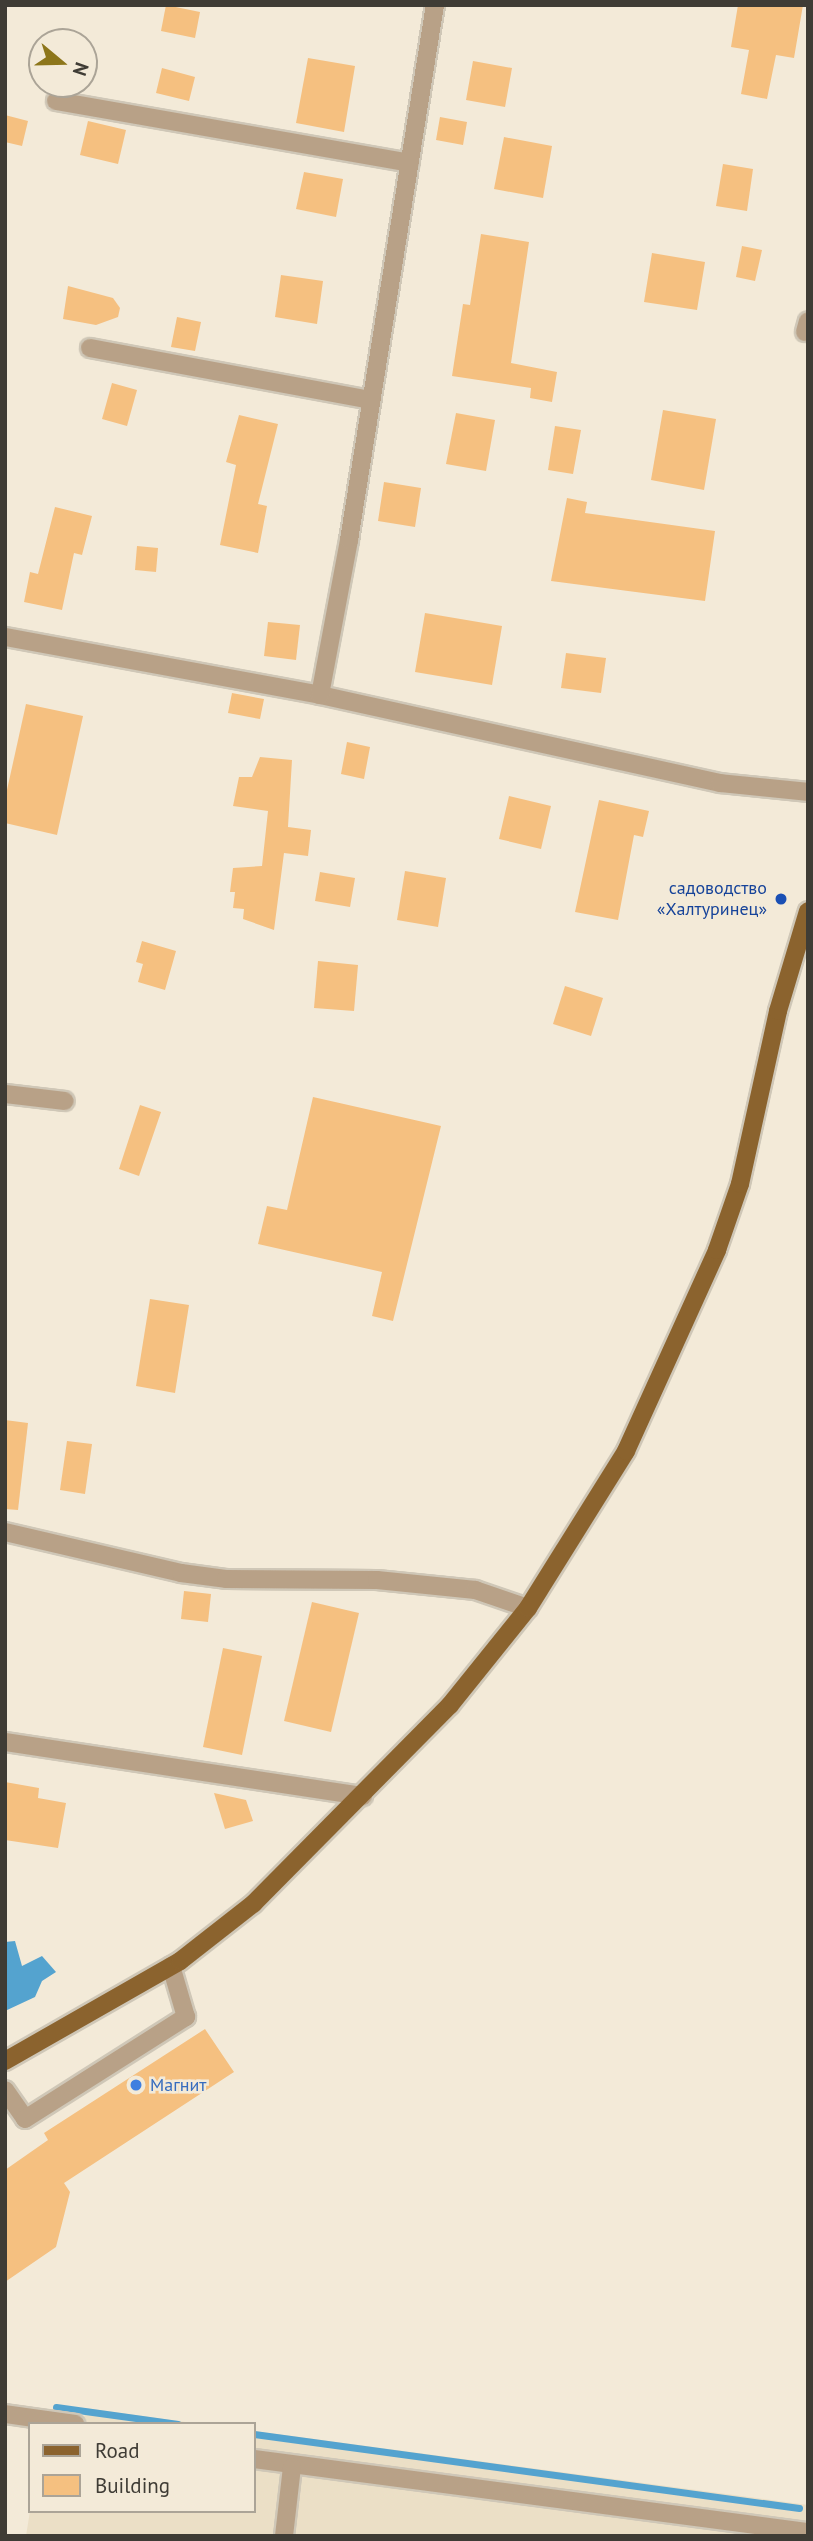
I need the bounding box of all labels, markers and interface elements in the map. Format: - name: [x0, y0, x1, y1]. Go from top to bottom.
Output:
- north arrow: [28, 28, 98, 98]
- text: N: [68, 59, 94, 79]
- place label: садоводство «Халтуринец»: [657, 878, 767, 920]
- marker: садоводство «Халтуринец»: [773, 891, 789, 907]
- place label: Магнит: [150, 2074, 207, 2096]
- marker: Магнит: [128, 2077, 144, 2093]
- legend: [28, 2422, 256, 2513]
- text: Road: [95, 2437, 139, 2464]
- text: Building: [95, 2472, 170, 2499]

